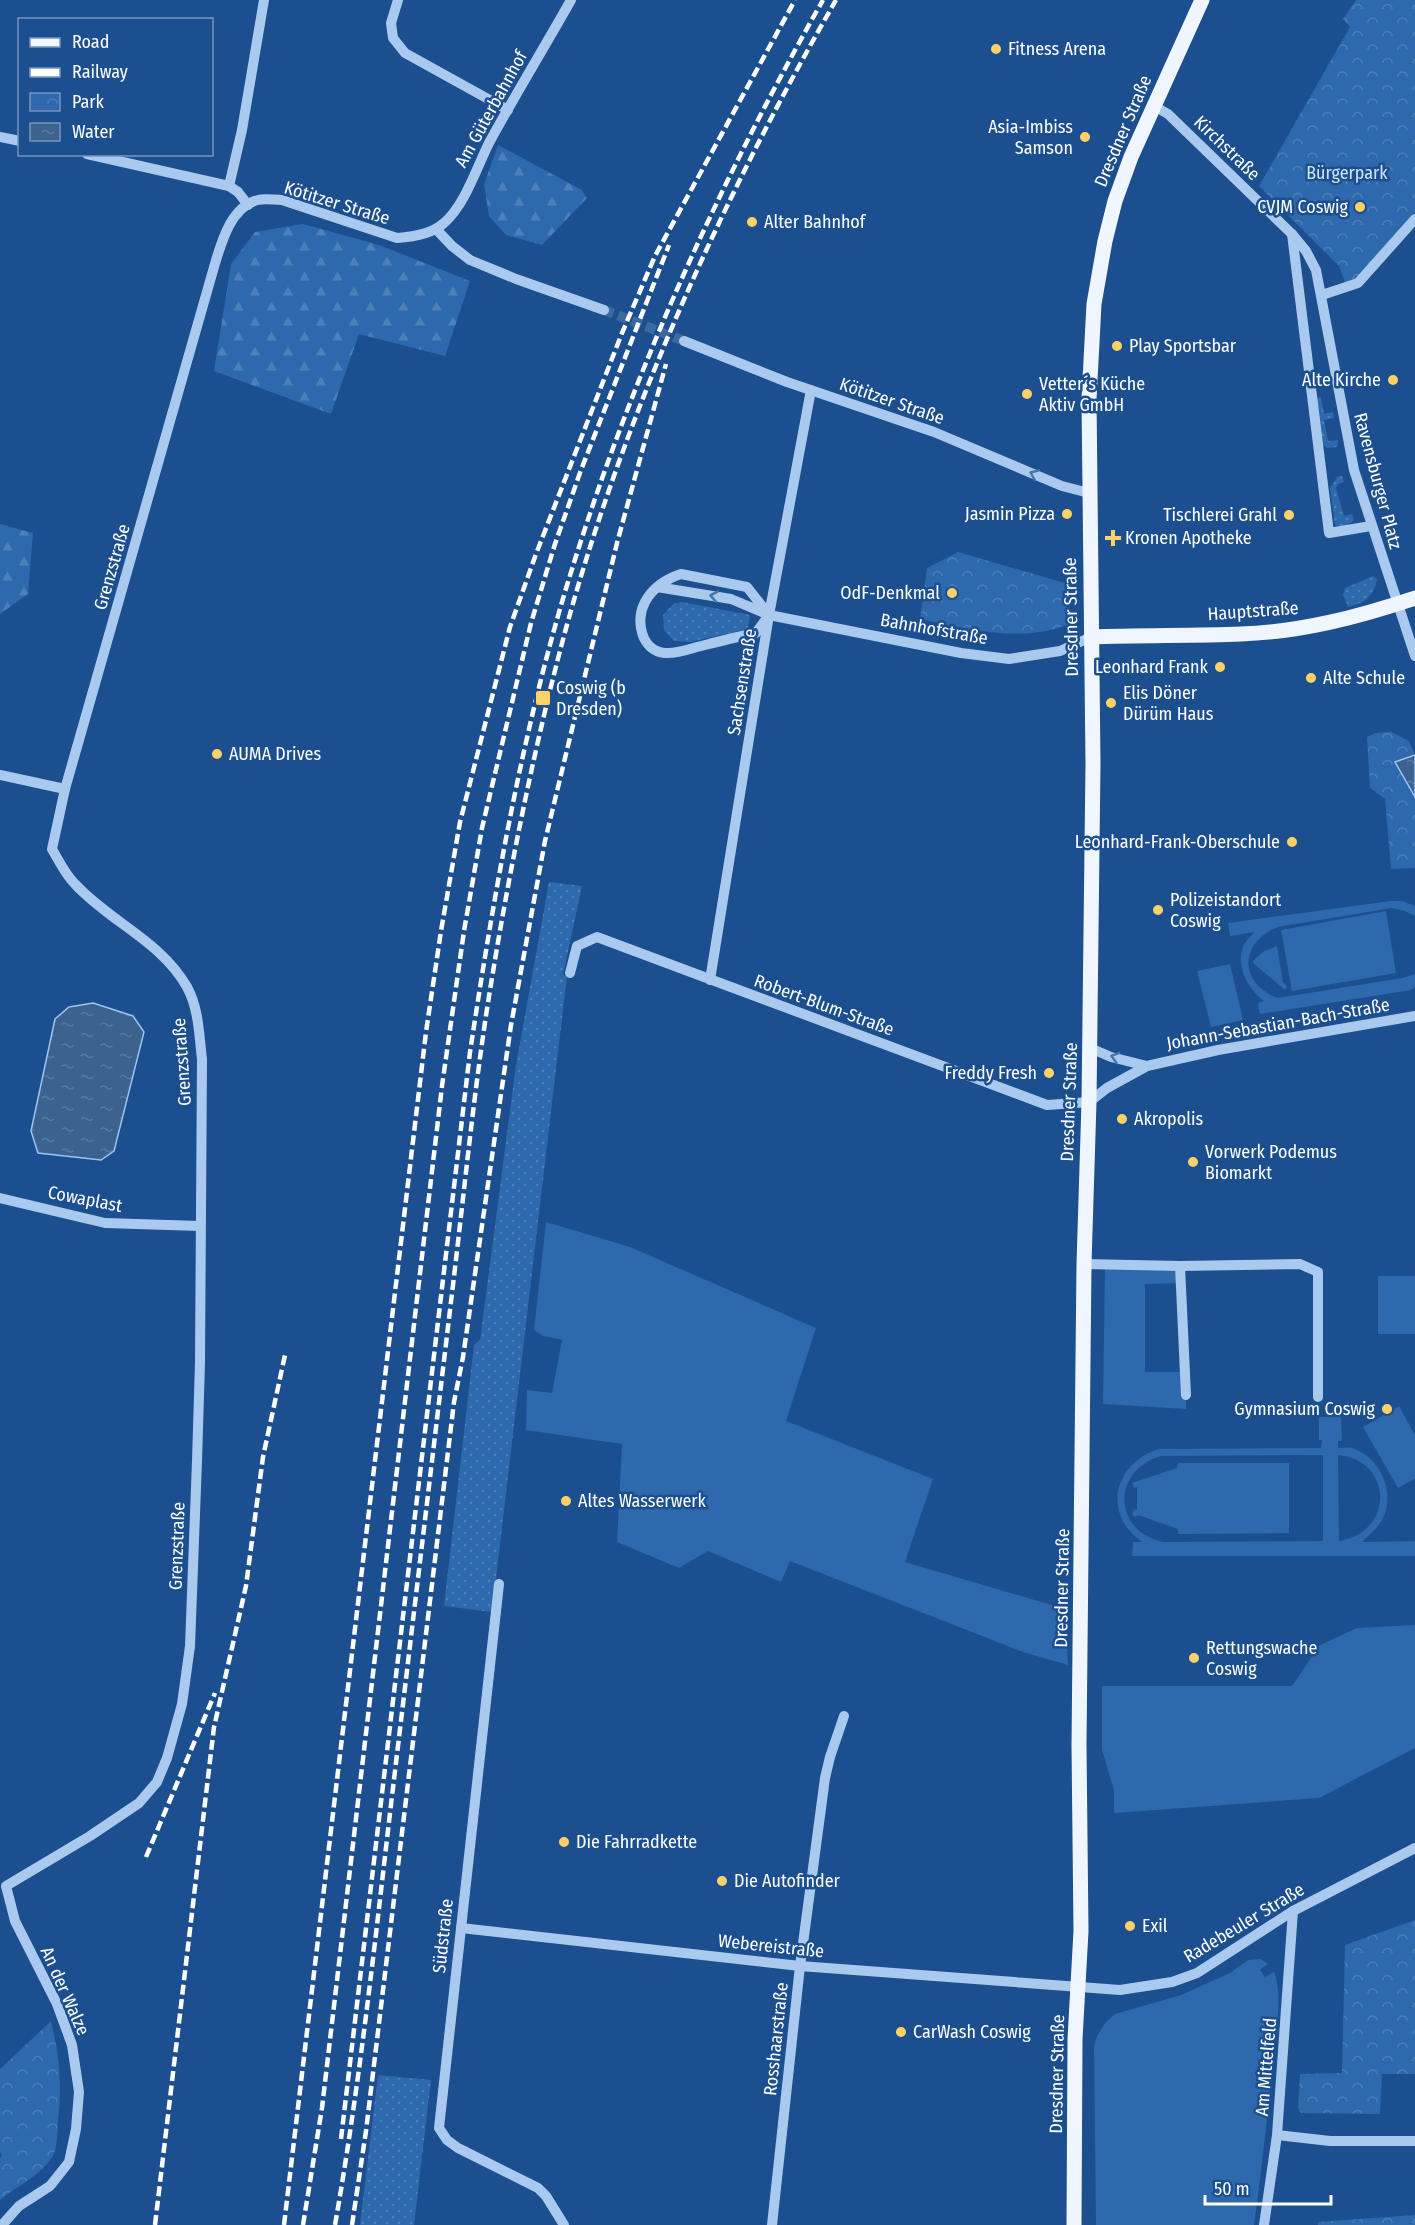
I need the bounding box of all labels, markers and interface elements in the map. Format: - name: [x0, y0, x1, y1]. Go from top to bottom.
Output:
- legend: [18, 18, 213, 156]
- text: Road: [72, 31, 109, 53]
- place label: Fitness Arena: [1008, 38, 1106, 60]
- marker: Fitness Arena: [989, 42, 1003, 56]
- street label: Am Güterbahnhof: [450, 46, 533, 171]
- text: Railway: [72, 61, 128, 83]
- street label: Dresdner Straße: [1090, 72, 1156, 190]
- text: Park: [72, 91, 105, 113]
- street label: Kirchstraße: [1189, 111, 1265, 185]
- place label: Asia-Imbiss Samson: [988, 116, 1073, 159]
- text: Water: [72, 121, 115, 143]
- marker: Asia-Imbiss Samson: [1078, 130, 1092, 144]
- park label: Bürgerpark: [1306, 162, 1388, 184]
- street label: Kötitzer Straße: [282, 176, 393, 230]
- place label: CVJM Coswig: [1257, 196, 1349, 218]
- marker: CVJM Coswig: [1353, 200, 1367, 214]
- place label: Alter Bahnhof: [764, 211, 867, 233]
- marker: Alter Bahnhof: [745, 215, 759, 229]
- place label: Play Sportsbar: [1129, 335, 1237, 357]
- marker: Play Sportsbar: [1110, 339, 1124, 353]
- place label: Alte Kirche: [1302, 369, 1381, 391]
- street label: Kötitzer Straße: [837, 373, 947, 429]
- place label: Vetter´s Küche Aktiv GmbH: [1039, 373, 1145, 416]
- marker: Alte Kirche: [1386, 373, 1400, 387]
- marker: Vetter´s Küche Aktiv GmbH: [1020, 387, 1034, 401]
- street label: Ravensburger Platz: [1349, 410, 1407, 552]
- one-way arrow: [1029, 469, 1040, 481]
- place label: Jasmin Pizza: [965, 503, 1055, 525]
- place label: Tischlerei Grahl: [1163, 504, 1277, 526]
- marker: Jasmin Pizza: [1060, 507, 1074, 521]
- marker: Tischlerei Grahl: [1282, 508, 1296, 522]
- street label: Grenzstraße: [89, 522, 135, 612]
- place label: Kronen Apotheke: [1125, 527, 1252, 549]
- marker: Kronen Apotheke: [1106, 531, 1120, 545]
- street label: Dresdner Straße: [1059, 557, 1083, 677]
- place label: OdF-Denkmal: [840, 582, 940, 604]
- marker: OdF-Denkmal: [945, 586, 959, 600]
- one-way arrow: [710, 591, 719, 603]
- street label: Hauptstraße: [1207, 597, 1299, 625]
- street label: Bahnhofstraße: [879, 609, 990, 649]
- street label: Sachsenstraße: [723, 627, 761, 737]
- place label: Leonhard Frank: [1095, 656, 1209, 678]
- marker: Leonhard Frank: [1213, 660, 1227, 674]
- place label: Alte Schule: [1323, 667, 1405, 689]
- marker: Alte Schule: [1304, 671, 1318, 685]
- place label: Coswig (b Dresden): [556, 677, 626, 720]
- place label: Elis Döner Dürüm Haus: [1123, 682, 1214, 725]
- marker: Coswig (b Dresden): [534, 689, 552, 707]
- marker: Elis Döner Dürüm Haus: [1104, 696, 1118, 710]
- place label: AUMA Drives: [229, 743, 321, 765]
- marker: AUMA Drives: [210, 747, 224, 761]
- place label: Leonhard-Frank-Oberschule: [1075, 831, 1280, 853]
- marker: Leonhard-Frank-Oberschule: [1285, 835, 1299, 849]
- place label: Polizeistandort Coswig: [1170, 889, 1281, 932]
- marker: Polizeistandort Coswig: [1151, 903, 1165, 917]
- street label: Robert-Blum-Straße: [751, 969, 897, 1041]
- street label: Johann-Sebastian-Bach-Straße: [1165, 994, 1391, 1054]
- street label: Grenzstraße: [168, 1017, 196, 1107]
- street label: Dresdner Straße: [1056, 1042, 1082, 1162]
- one-way arrow: [1110, 1052, 1121, 1064]
- place label: Freddy Fresh: [944, 1062, 1037, 1084]
- marker: Freddy Fresh: [1042, 1066, 1056, 1080]
- place label: Akropolis: [1134, 1108, 1203, 1130]
- marker: Akropolis: [1115, 1112, 1129, 1126]
- place label: Vorwerk Podemus Biomarkt: [1205, 1141, 1337, 1184]
- marker: Vorwerk Podemus Biomarkt: [1186, 1155, 1200, 1169]
- street label: Cowaplast: [46, 1181, 124, 1217]
- place label: Gymnasium Coswig: [1234, 1398, 1376, 1420]
- marker: Gymnasium Coswig: [1380, 1402, 1394, 1416]
- place label: Altes Wasserwerk: [578, 1490, 707, 1512]
- marker: Altes Wasserwerk: [559, 1494, 573, 1508]
- street label: Grenzstraße: [164, 1501, 190, 1590]
- street label: Dresdner Straße: [1050, 1528, 1074, 1648]
- place label: Rettungswache Coswig: [1206, 1637, 1318, 1680]
- marker: Rettungswache Coswig: [1187, 1651, 1201, 1665]
- place label: Die Fahrradkette: [576, 1831, 697, 1853]
- marker: Die Fahrradkette: [557, 1835, 571, 1849]
- place label: Die Autofinder: [734, 1870, 841, 1892]
- marker: Die Autofinder: [715, 1874, 729, 1888]
- street label: Radebeuler Straße: [1180, 1878, 1308, 1968]
- street label: Südstraße: [428, 1898, 458, 1974]
- place label: Exil: [1142, 1915, 1168, 1937]
- marker: Exil: [1123, 1919, 1137, 1933]
- street label: Webereistraße: [717, 1929, 825, 1963]
- street label: An der Walze: [36, 1943, 94, 2039]
- street label: Rosshaarstraße: [759, 1981, 793, 2097]
- street label: Dresdner Straße: [1045, 2014, 1069, 2134]
- street label: Am Mittelfeld: [1251, 2017, 1281, 2117]
- place label: CarWash Coswig: [913, 2021, 1031, 2043]
- marker: CarWash Coswig: [894, 2025, 908, 2039]
- scale bar: [1205, 2168, 1331, 2206]
- text: 50 m: [1214, 2178, 1250, 2200]

